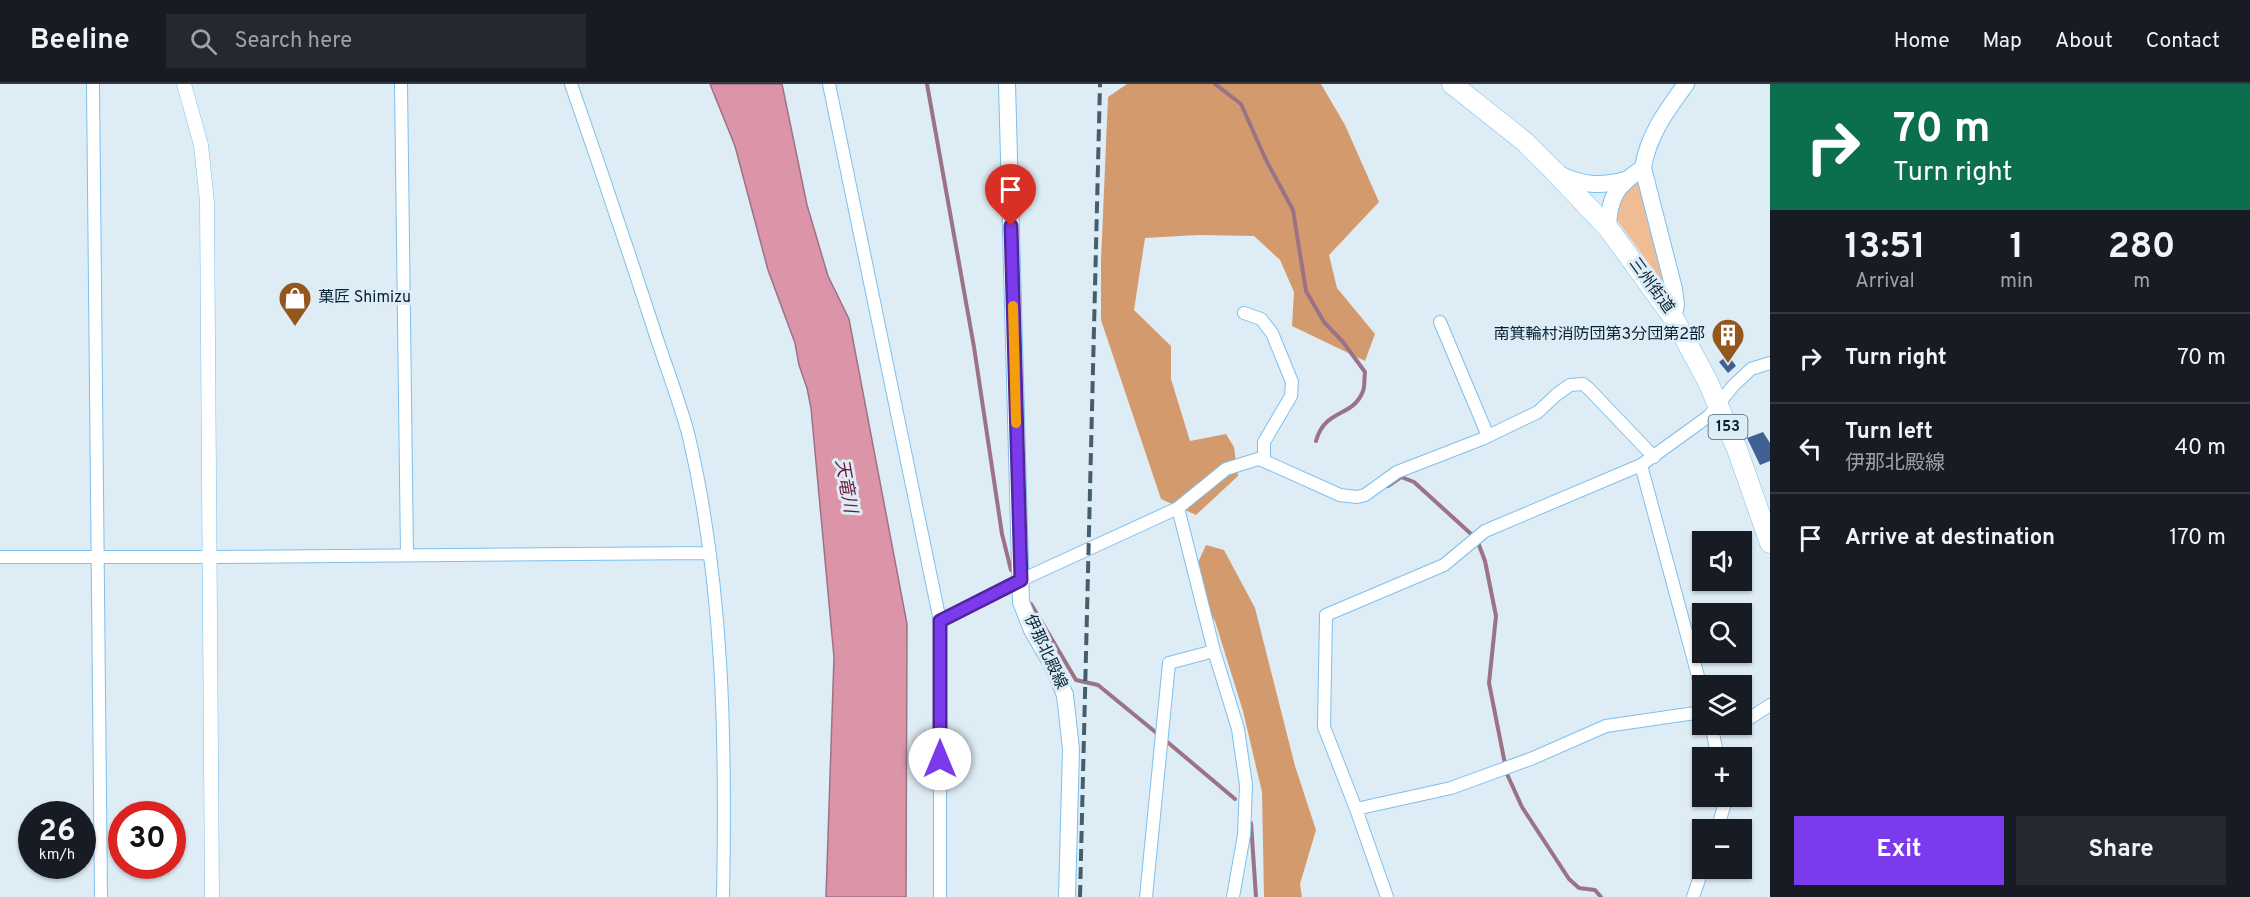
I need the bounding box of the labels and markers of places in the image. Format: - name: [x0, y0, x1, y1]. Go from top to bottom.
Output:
- pin: [985, 164, 1036, 226]
- shop icon: 菓匠 Shimizu: [277, 280, 313, 327]
- place label: 菓匠 Shimizu: [318, 288, 411, 308]
- building icon: 南箕輪村消防団第3分団第2部: [1710, 317, 1746, 364]
- place label: 南箕輪村消防団第3分団第2部: [1494, 325, 1705, 345]

